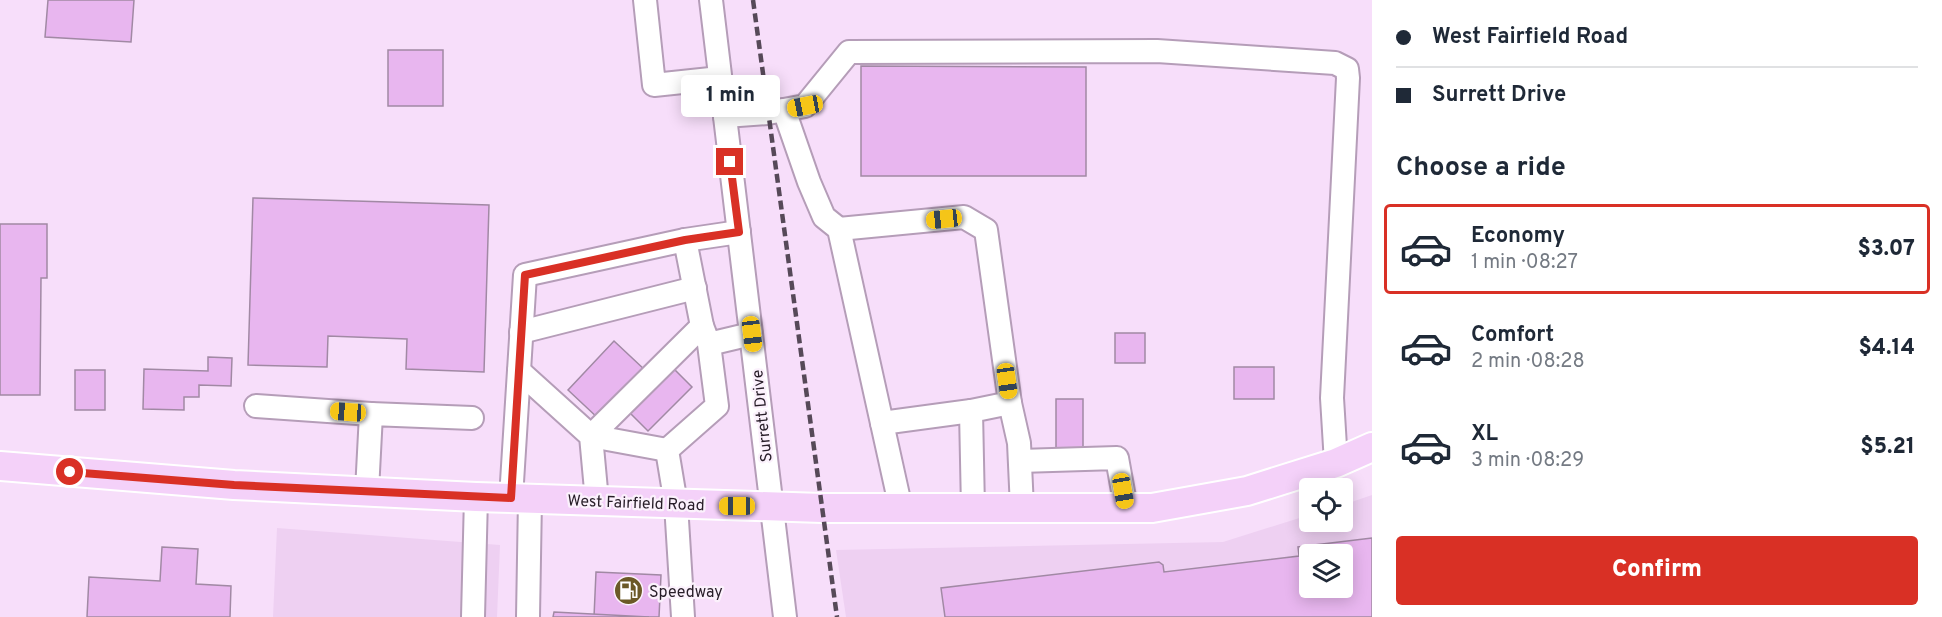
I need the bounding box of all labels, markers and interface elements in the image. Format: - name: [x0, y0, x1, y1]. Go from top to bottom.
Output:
- text: West Fairfield Road: [1432, 24, 1628, 51]
- callout: 1 min: [680, 75, 780, 117]
- text: Surrett Drive: [1432, 82, 1566, 109]
- text: 1 min: [706, 83, 755, 109]
- car: [786, 94, 824, 118]
- route end: [716, 148, 743, 175]
- text: Choose a ride: [1396, 151, 1566, 185]
- car: [925, 208, 963, 230]
- icon: car: [1399, 222, 1453, 276]
- text: Economy: [1471, 223, 1565, 250]
- text: $3.07: [1857, 236, 1915, 263]
- text: 1 min · 08:27: [1471, 250, 1578, 276]
- car: [741, 315, 763, 353]
- icon: car: [1399, 321, 1453, 375]
- text: Comfort: [1471, 322, 1554, 349]
- text: $4.14: [1858, 335, 1915, 362]
- text: 2 min · 08:28: [1471, 349, 1585, 375]
- car: [996, 362, 1018, 400]
- street label: Surrett Drive: [748, 369, 778, 463]
- car: [329, 402, 367, 422]
- icon: car: [1399, 420, 1453, 474]
- text: XL: [1471, 421, 1498, 448]
- text: $5.21: [1860, 434, 1915, 461]
- text: 3 min · 08:29: [1471, 448, 1584, 474]
- route start: [56, 458, 83, 485]
- car: [1111, 472, 1135, 510]
- map controls: [1299, 478, 1353, 598]
- button: locate: [1299, 478, 1353, 532]
- street label: West Fairfield Road: [567, 492, 705, 516]
- car: [719, 497, 755, 515]
- button: Confirm: [1396, 536, 1918, 605]
- button: layers: [1299, 544, 1353, 598]
- fuel station icon: Speedway: [612, 575, 644, 607]
- place label: Speedway: [649, 583, 723, 603]

